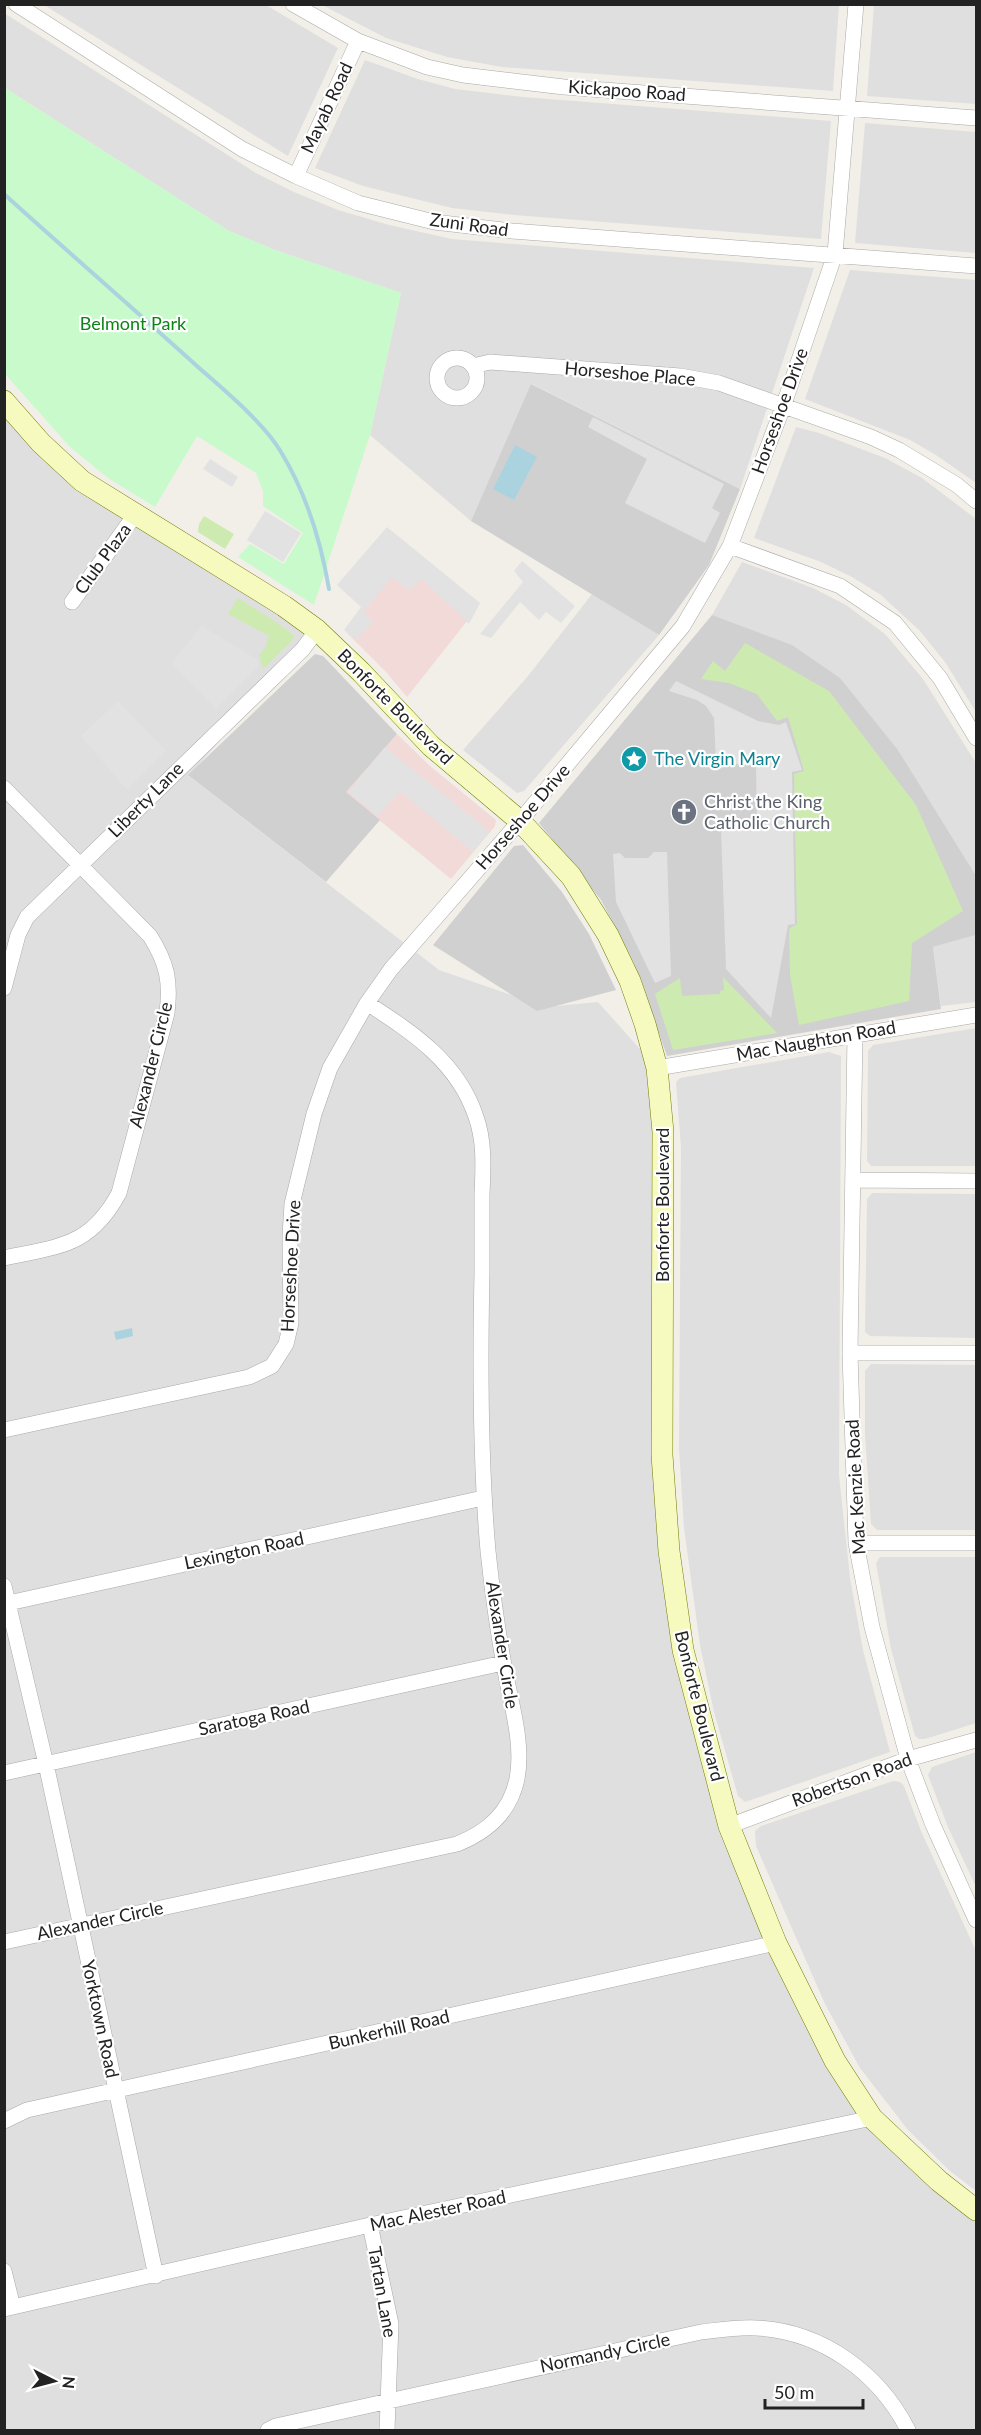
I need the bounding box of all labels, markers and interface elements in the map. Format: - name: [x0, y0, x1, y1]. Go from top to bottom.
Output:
- street label: Mayab Road: [295, 59, 357, 157]
- street label: Kickapoo Road: [567, 75, 687, 105]
- street label: Zuni Road: [428, 208, 510, 240]
- park label: Belmont Park: [80, 312, 187, 334]
- street label: Horseshoe Drive: [746, 345, 812, 477]
- street label: Horseshoe Place: [564, 356, 697, 390]
- street label: Club Plaza: [69, 519, 135, 598]
- street label: Bonforte Boulevard: [333, 644, 458, 769]
- place icon: The Virgin Mary: [619, 744, 649, 774]
- place label: The Virgin Mary: [654, 747, 781, 769]
- street label: Liberty Lane: [103, 757, 187, 841]
- street label: Horseshoe Drive: [470, 759, 574, 874]
- place label: Christ the King Catholic Church: [704, 790, 830, 833]
- church icon: Christ the King Catholic Church: [669, 797, 699, 827]
- street label: Alexander Circle: [124, 1000, 176, 1130]
- street label: Mac Naughton Road: [734, 1015, 897, 1065]
- street label: Bonforte Boulevard: [651, 1128, 673, 1282]
- street label: Horseshoe Drive: [276, 1199, 304, 1333]
- street label: Mac Kenzie Road: [840, 1419, 870, 1555]
- street label: Lexington Road: [182, 1527, 306, 1573]
- street label: Alexander Circle: [482, 1579, 524, 1710]
- street label: Bonforte Boulevard: [671, 1628, 729, 1783]
- street label: Saratoga Road: [196, 1694, 311, 1740]
- street label: Robertson Road: [789, 1747, 915, 1811]
- street label: Alexander Circle: [34, 1896, 165, 1944]
- street label: Yorktown Road: [78, 1958, 124, 2080]
- street label: Bunkerhill Road: [326, 2004, 451, 2054]
- street label: Mac Alester Road: [368, 2185, 508, 2235]
- street label: Tartan Lane: [364, 2245, 402, 2339]
- street label: Normandy Circle: [538, 2327, 672, 2377]
- north arrow: [24, 2351, 84, 2411]
- scale bar: [765, 2372, 862, 2410]
- text: N: [59, 2375, 80, 2390]
- text: 50 m: [774, 2381, 814, 2403]

